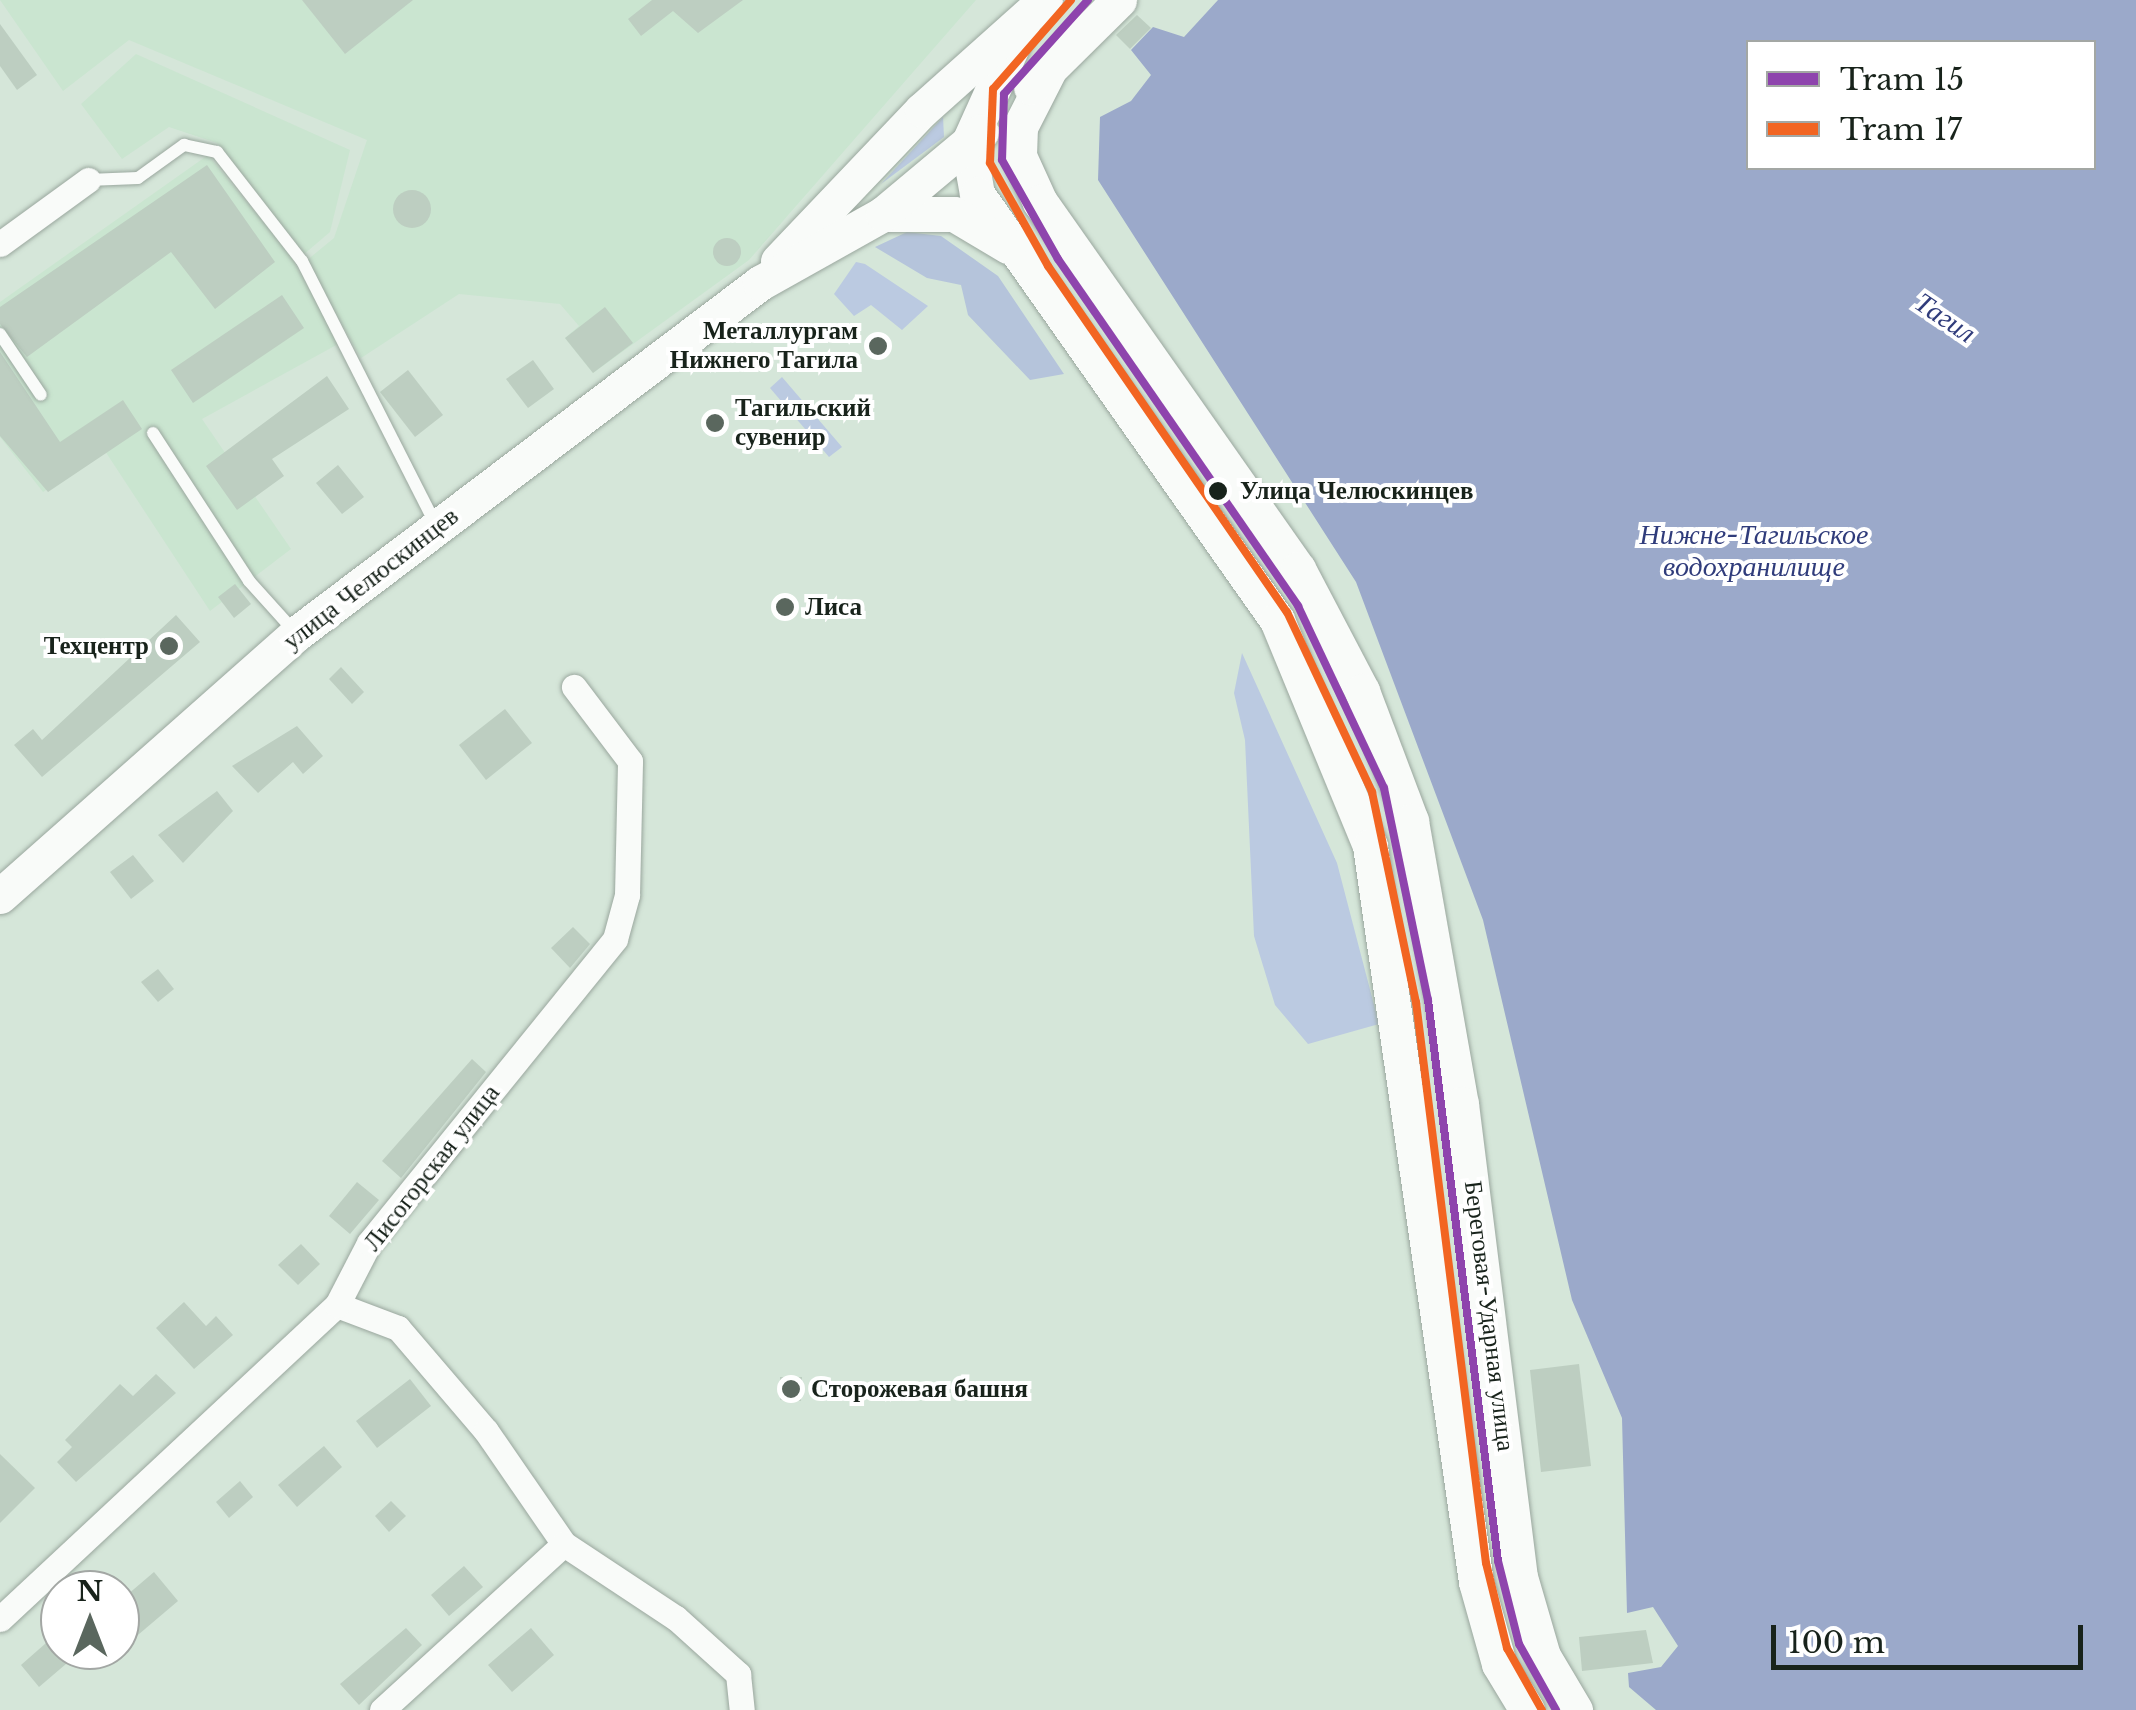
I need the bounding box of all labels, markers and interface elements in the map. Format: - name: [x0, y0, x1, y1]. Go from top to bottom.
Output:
- legend: [1746, 40, 2096, 170]
- text: Tram 15: [1840, 61, 1964, 98]
- text: Tram 17: [1840, 111, 1962, 148]
- water label: Тагил: [1908, 286, 1982, 350]
- place label: Металлургам Нижнего Тагила: [670, 317, 858, 376]
- marker: Металлургам Нижнего Тагила: [867, 335, 889, 357]
- place label: Тагильский сувенир: [735, 394, 871, 453]
- marker: Тагильский сувенир: [704, 412, 726, 434]
- place label: Улица Челюскинцев: [1240, 476, 1473, 506]
- marker: Улица Челюскинцев: [1205, 478, 1231, 504]
- street label: улица Челюскинцев: [278, 501, 464, 657]
- water label: Нижне-Тагильское водохранилище: [1640, 518, 1868, 584]
- place label: Лиса: [805, 592, 862, 622]
- marker: Лиса: [774, 596, 796, 618]
- place label: Техцентр: [44, 631, 149, 661]
- marker: Техцентр: [158, 635, 180, 657]
- street label: Лисогорская улица: [358, 1079, 506, 1257]
- street label: Береговая-Ударная улица: [1458, 1179, 1520, 1453]
- place label: Сторожевая башня: [811, 1374, 1028, 1404]
- marker: Сторожевая башня: [780, 1378, 802, 1400]
- north arrow: [40, 1570, 140, 1670]
- text: N: [77, 1574, 103, 1609]
- scale bar: [1776, 1605, 2088, 1667]
- text: 100 m: [1788, 1624, 1885, 1661]

